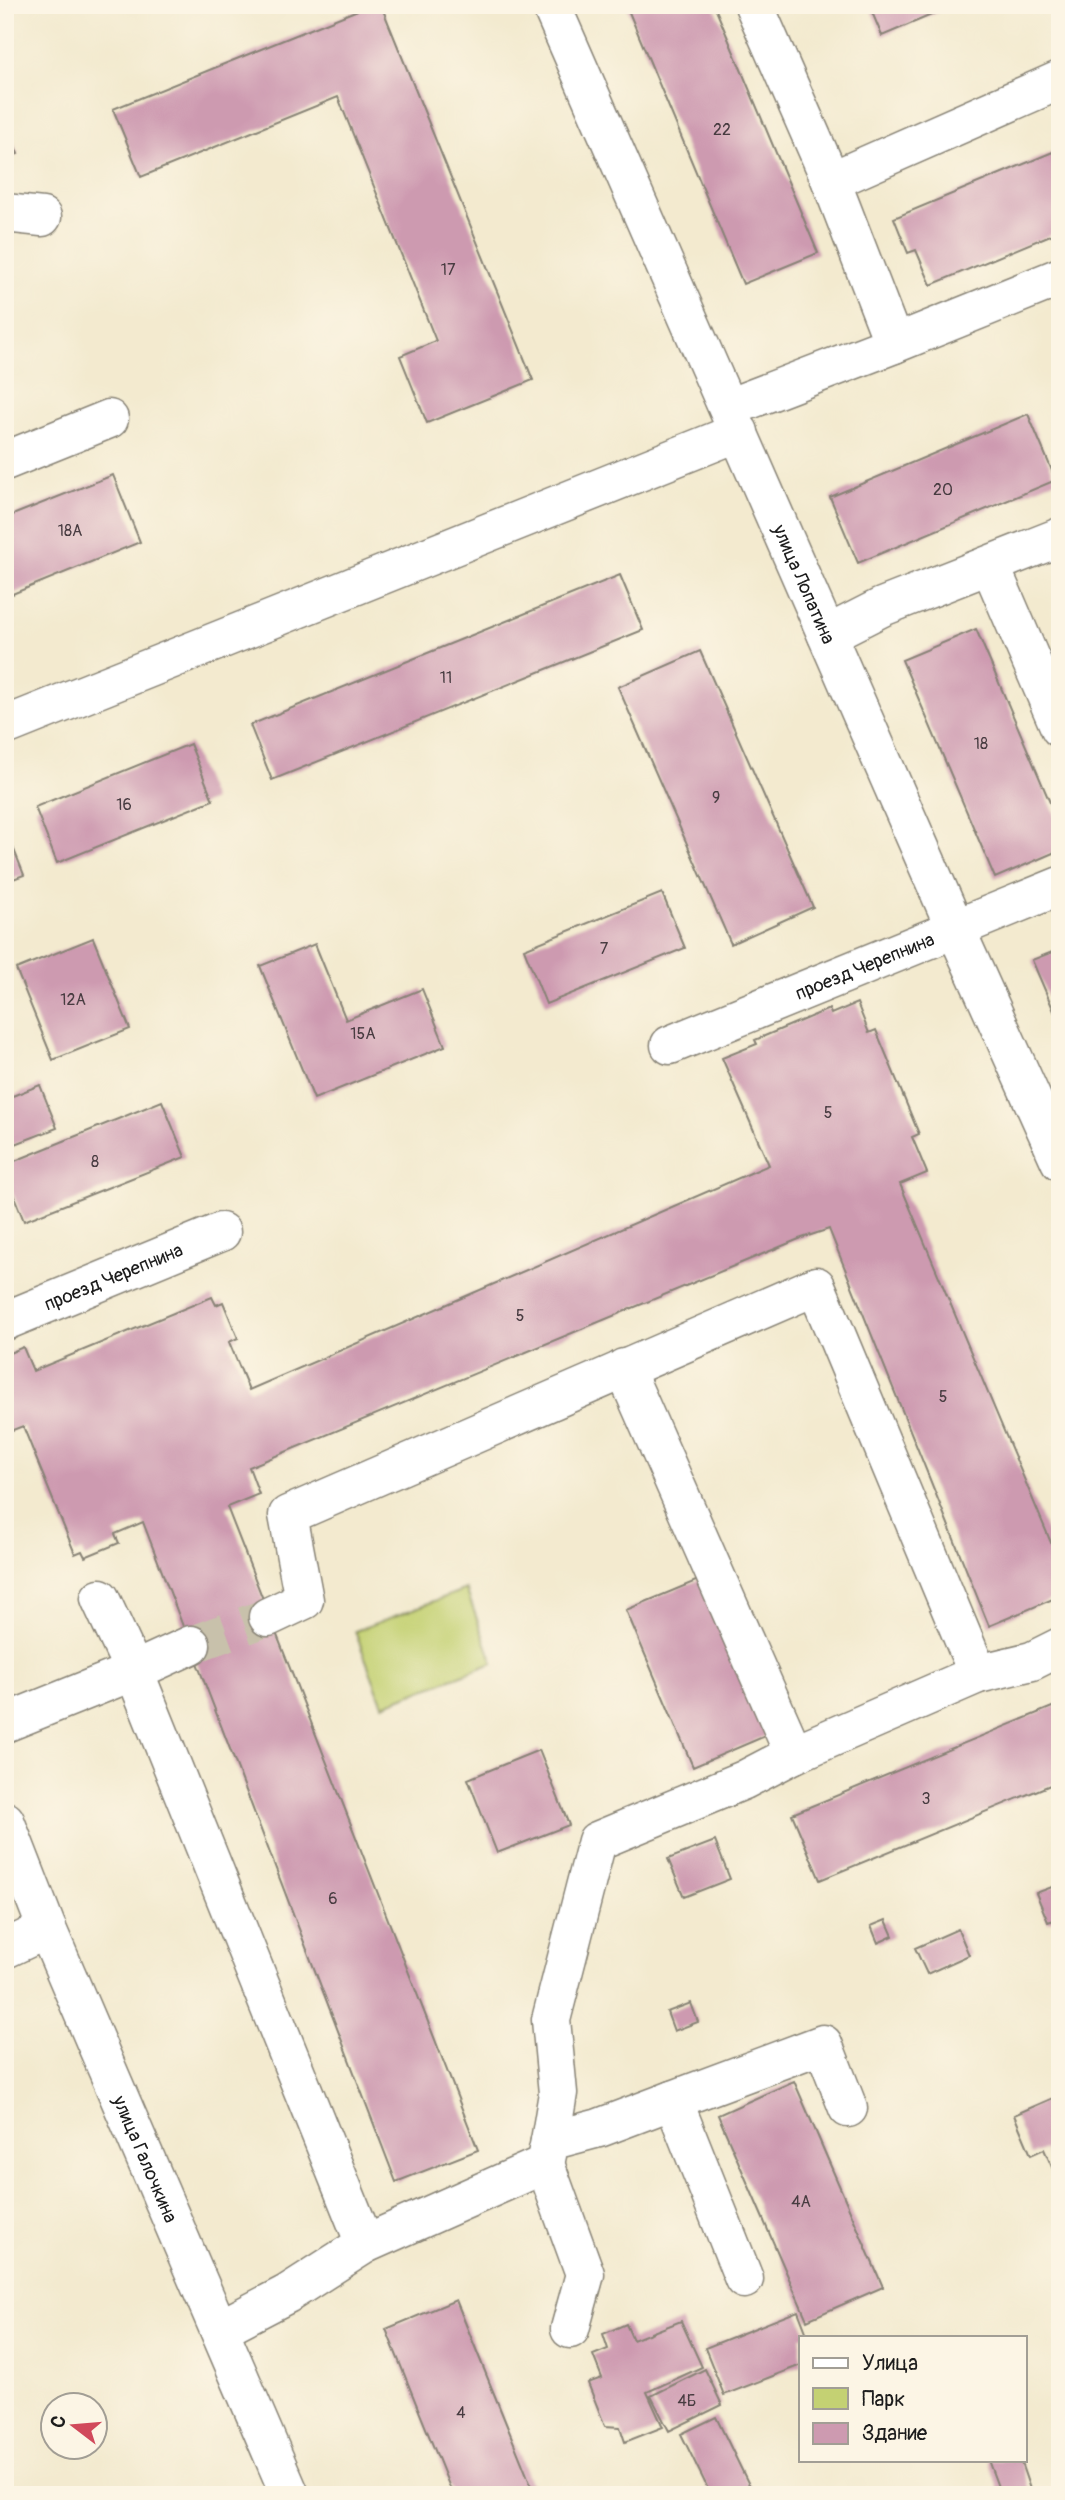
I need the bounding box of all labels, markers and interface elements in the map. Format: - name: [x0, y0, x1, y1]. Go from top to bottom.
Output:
- house number: 22: [713, 120, 731, 140]
- house number: 17: [441, 260, 456, 280]
- house number: 20: [933, 480, 953, 500]
- street label: улица Лопатина: [767, 520, 840, 648]
- house number: 18А: [58, 521, 82, 541]
- house number: 11: [440, 668, 452, 688]
- house number: 18: [974, 734, 988, 754]
- house number: 9: [712, 788, 720, 808]
- house number: 16: [116, 795, 132, 815]
- street label: проезд Черепнина: [792, 928, 938, 1006]
- house number: 7: [600, 939, 609, 959]
- house number: 12А: [60, 990, 86, 1010]
- house number: 15А: [350, 1024, 376, 1044]
- house number: 5: [824, 1103, 832, 1123]
- house number: 8: [91, 1152, 99, 1172]
- street label: проезд Черепнина: [41, 1238, 187, 1317]
- house number: 5: [516, 1306, 524, 1326]
- house number: 5: [939, 1387, 947, 1407]
- house number: 3: [922, 1789, 931, 1809]
- house number: 6: [328, 1889, 338, 1909]
- street label: улица Галочкина: [107, 2091, 183, 2227]
- house number: 4А: [791, 2192, 811, 2212]
- legend: [799, 2336, 1026, 2462]
- text: Улица: [862, 2350, 918, 2377]
- text: Парк: [862, 2386, 905, 2413]
- house number: 4Б: [678, 2391, 696, 2411]
- north arrow: [38, 2392, 108, 2462]
- house number: 4: [456, 2403, 466, 2423]
- text: С: [45, 2412, 72, 2431]
- text: Здание: [862, 2420, 928, 2447]

